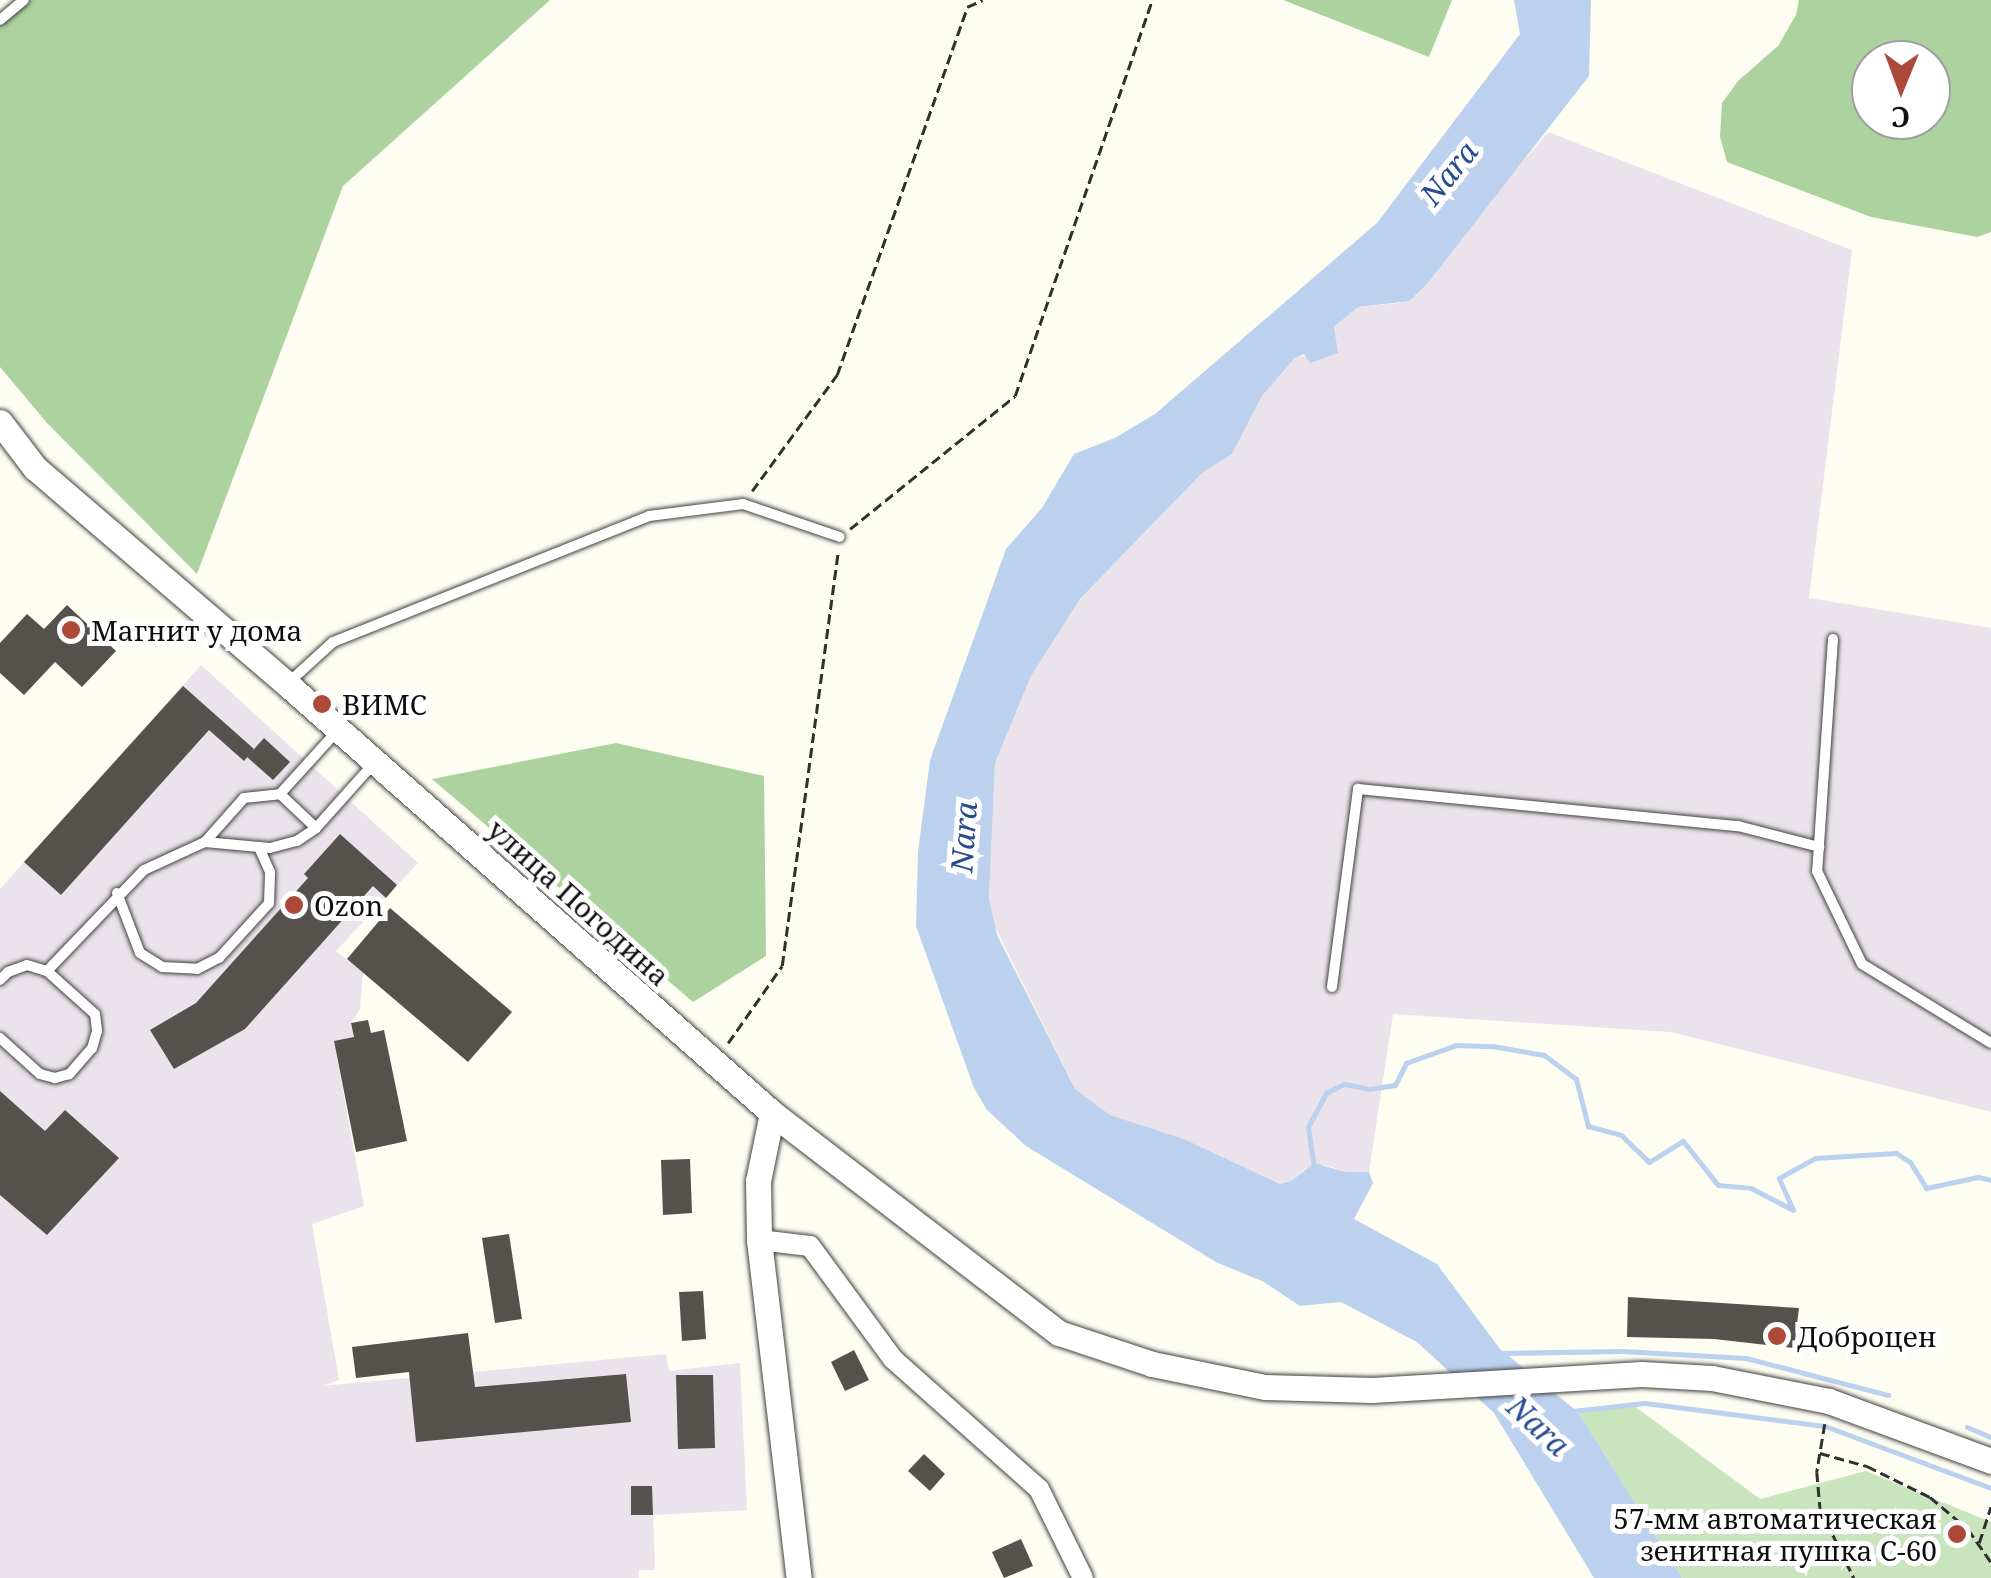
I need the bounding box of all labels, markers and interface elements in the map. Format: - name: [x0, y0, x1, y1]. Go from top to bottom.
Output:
- north arrow: [1851, 40, 1951, 140]
- text: С: [1891, 99, 1910, 137]
- water label: Nara: [1413, 134, 1485, 212]
- place label: Магнит у дома: [91, 613, 303, 647]
- marker: Магнит у дома: [60, 619, 82, 641]
- place label: ВИМС: [342, 687, 427, 721]
- marker: ВИМС: [311, 693, 333, 715]
- water label: Nara: [944, 800, 984, 874]
- street label: улица Погодина: [481, 812, 677, 992]
- place label: Ozon: [314, 888, 383, 922]
- marker: Ozon: [283, 894, 305, 916]
- place label: Доброцен: [1797, 1319, 1936, 1353]
- marker: Доброцен: [1766, 1325, 1788, 1347]
- water label: Nara: [1500, 1389, 1576, 1463]
- place label: 57-мм автоматическая зенитная пушка С-60: [1613, 1501, 1937, 1567]
- marker: 57-мм автоматическая зенитная пушка С-60: [1946, 1523, 1968, 1545]

